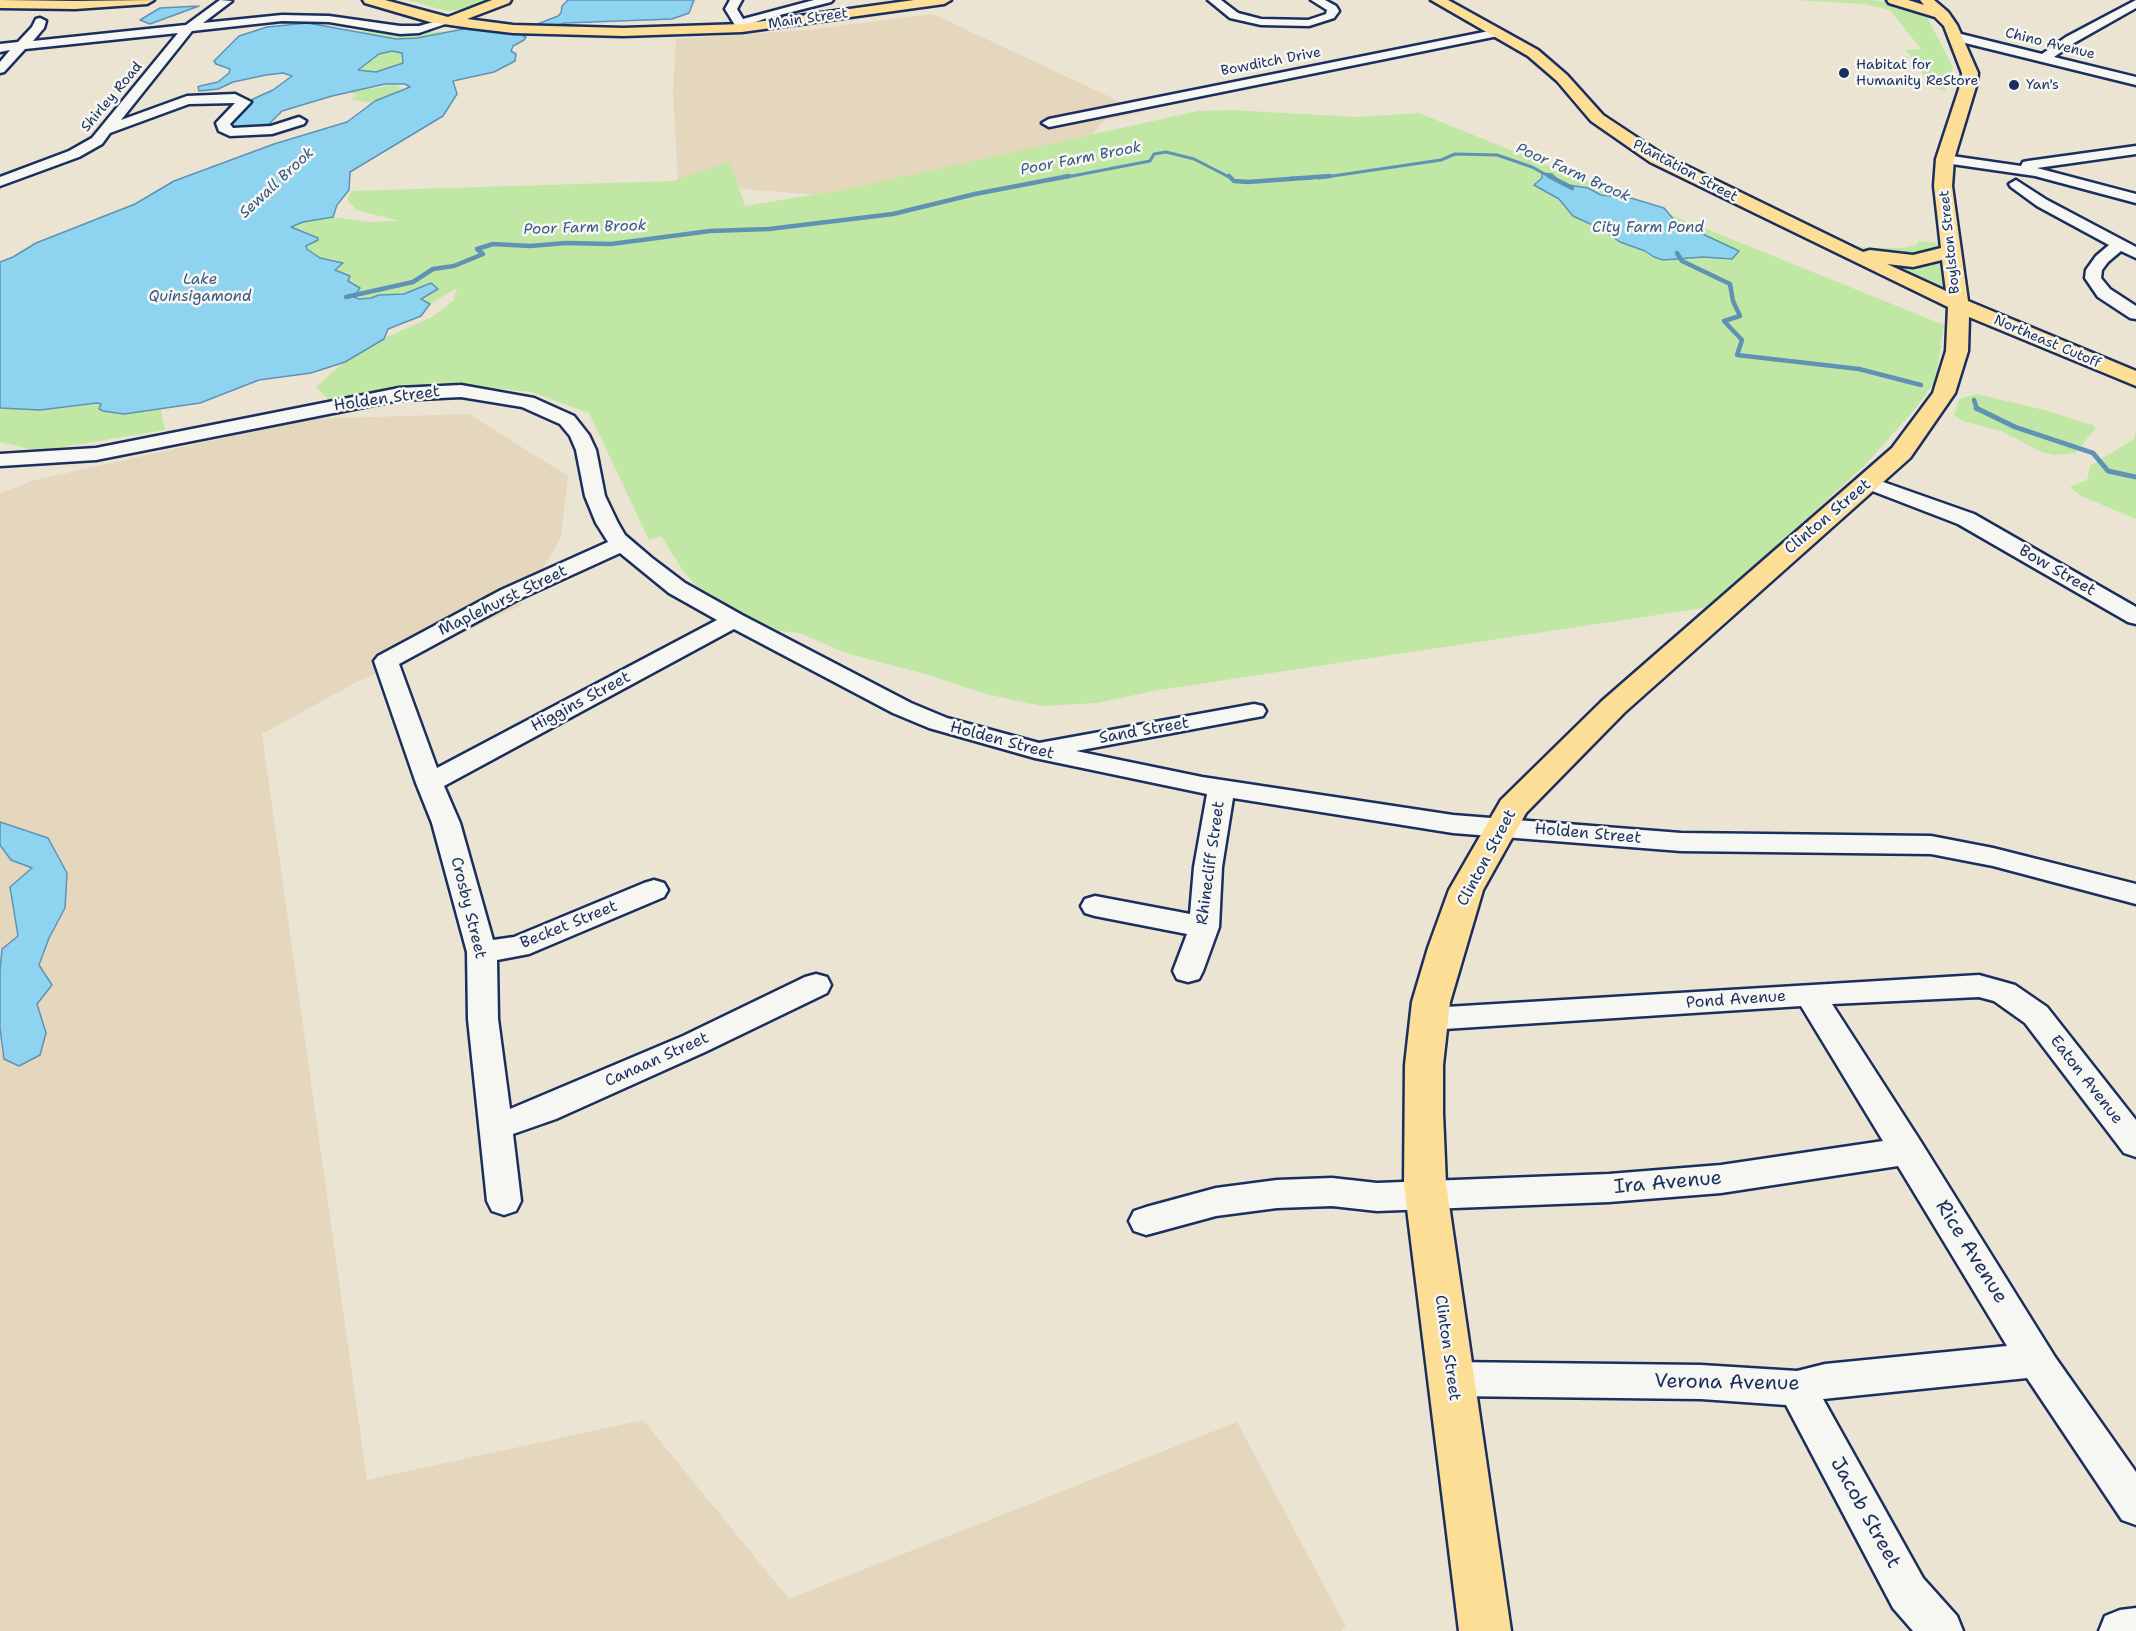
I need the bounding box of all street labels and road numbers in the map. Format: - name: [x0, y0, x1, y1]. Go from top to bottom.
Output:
- street label: Main Street: [767, 5, 849, 33]
- street label: Chino Avenue: [2003, 25, 2097, 63]
- street label: Bowditch Drive: [1220, 44, 1322, 80]
- street label: Shirley Road: [78, 59, 146, 135]
- street label: Plantation Street: [1630, 136, 1740, 206]
- street label: Boylston Street: [1936, 189, 1964, 295]
- street label: Northeast Cutoff: [1991, 312, 2103, 372]
- street label: Holden Street: [333, 382, 441, 416]
- street label: Clinton Street: [1781, 475, 1875, 559]
- street label: Bow Street: [2015, 541, 2099, 601]
- street label: Maplehurst Street: [436, 562, 570, 640]
- street label: Higgins Street: [528, 668, 634, 736]
- street label: Sand Street: [1098, 714, 1190, 748]
- street label: Holden Street: [948, 718, 1056, 764]
- street label: Rhinecliff Street: [1193, 800, 1229, 926]
- street label: Clinton Street: [1453, 806, 1521, 910]
- street label: Holden Street: [1534, 820, 1642, 848]
- street label: Crosby Street: [446, 855, 490, 961]
- street label: Becket Street: [518, 897, 620, 953]
- street label: Pond Avenue: [1685, 987, 1787, 1013]
- street label: Canaan Street: [602, 1029, 712, 1091]
- street label: Eaton Avenue: [2045, 1032, 2127, 1128]
- street label: Ira Avenue: [1613, 1166, 1723, 1200]
- street label: Rice Avenue: [1930, 1196, 2012, 1308]
- street label: Clinton Street: [1430, 1294, 1464, 1402]
- street label: Verona Avenue: [1654, 1370, 1800, 1396]
- street label: Jacob Street: [1825, 1453, 1905, 1573]

